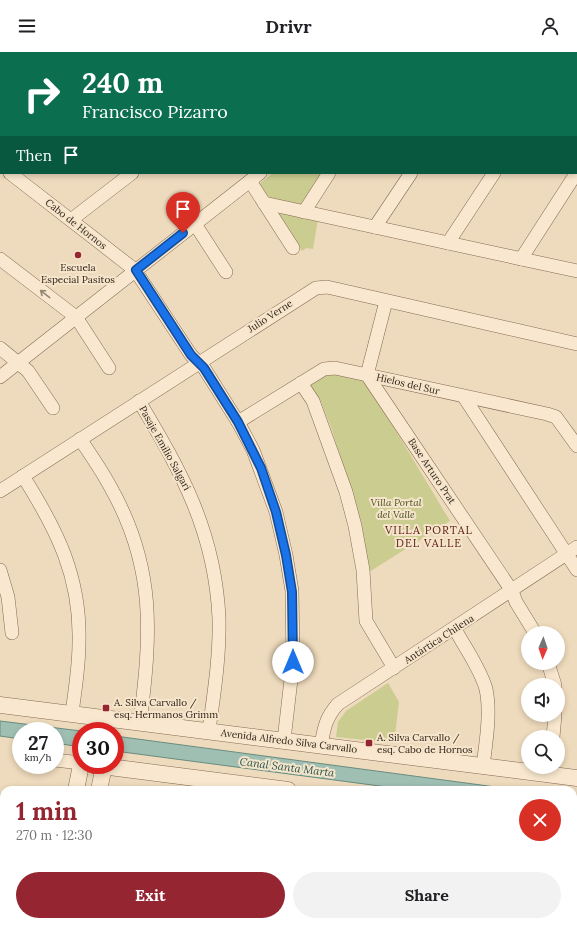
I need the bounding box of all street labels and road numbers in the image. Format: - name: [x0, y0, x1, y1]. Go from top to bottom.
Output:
- street label: Cabo de Hornos: [43, 196, 110, 252]
- street label: Julio Verne: [244, 296, 295, 336]
- street label: Hielos del Sur: [375, 370, 442, 398]
- street label: Pasaje Emilio Salgari: [136, 403, 194, 493]
- street label: Base Arturo Prat: [405, 436, 459, 506]
- street label: Antártica Chilena: [401, 612, 476, 667]
- street label: Avenida Alfredo Silva Carvallo: [219, 726, 358, 756]

